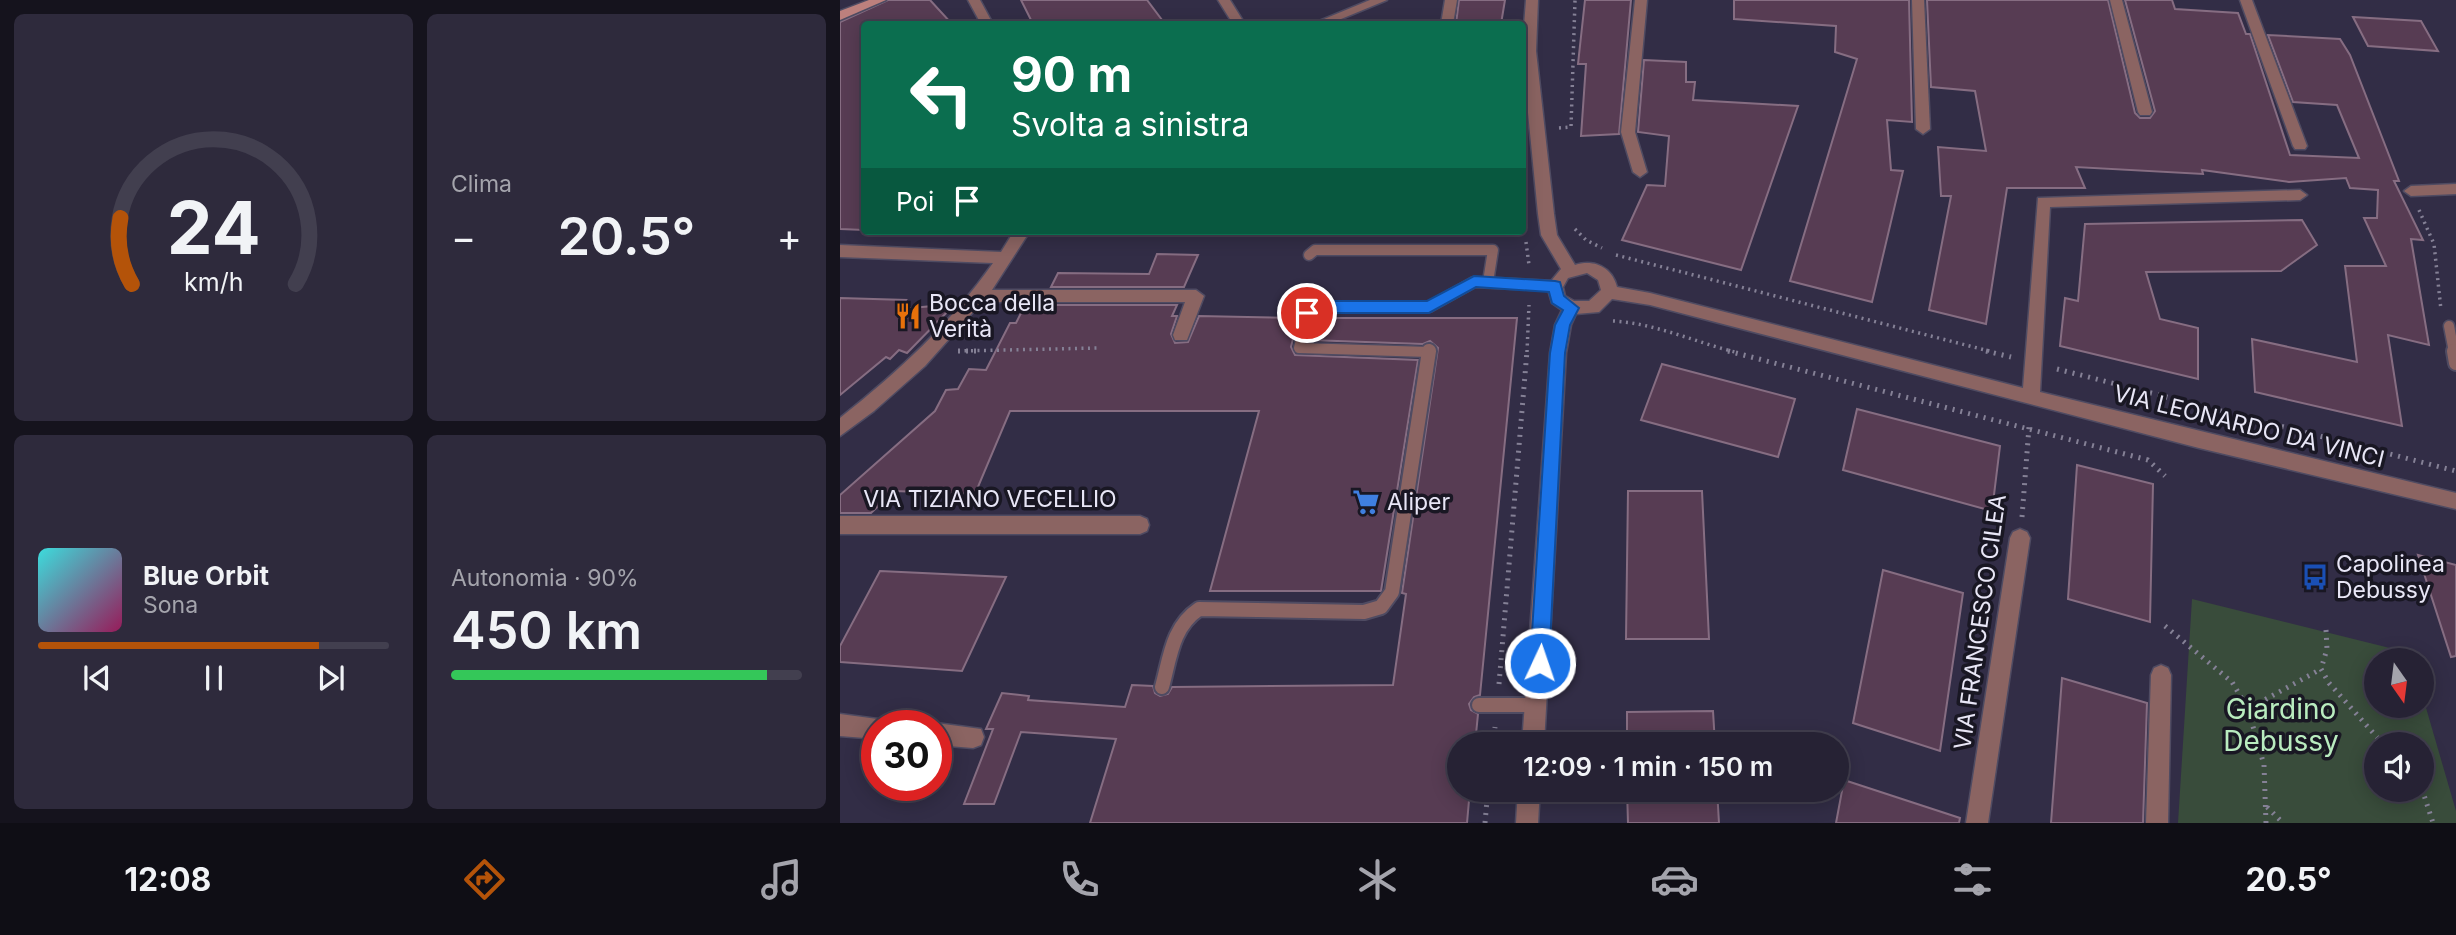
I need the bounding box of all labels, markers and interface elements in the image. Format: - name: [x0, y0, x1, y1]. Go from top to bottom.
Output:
- text: 90 m: [1011, 45, 1132, 104]
- icon: left: [896, 49, 987, 140]
- text: Svolta a sinistra: [1011, 105, 1250, 144]
- text: Clima: [451, 170, 512, 198]
- icon: arrive: [948, 182, 986, 220]
- text: 24: [167, 183, 260, 272]
- text: Poi: [896, 186, 934, 217]
- text: 20.5°: [558, 205, 695, 268]
- text: −: [451, 214, 476, 260]
- text: +: [777, 214, 802, 260]
- text: km/h: [184, 266, 243, 296]
- pin: [1277, 283, 1337, 343]
- place label: Bocca della Verità: [929, 289, 1055, 343]
- icon: arrive: [1288, 294, 1326, 332]
- restaurant icon: Bocca della Verità: [893, 301, 923, 331]
- street label: VIA LEONARDO DA VINCI: [2111, 379, 2387, 473]
- street label: VIA TIZIANO VECELLIO: [863, 485, 1117, 513]
- supermarket icon: Aliper: [1351, 487, 1381, 517]
- place label: Aliper: [1387, 488, 1451, 516]
- street label: VIA FRANCESCO CILEA: [1948, 492, 2012, 752]
- place label: Capolinea Debussy: [2336, 550, 2445, 604]
- text: Blue Orbit: [143, 560, 269, 591]
- bus stop icon: Capolinea Debussy: [2300, 562, 2330, 592]
- text: Autonomia · 90%: [451, 564, 639, 592]
- text: Sona: [143, 591, 198, 619]
- text: 450 km: [451, 599, 642, 662]
- position arrow: [1503, 626, 1577, 700]
- north arrow: [2364, 648, 2434, 718]
- map controls: [2364, 648, 2434, 802]
- icon: previous: [78, 659, 116, 697]
- icon: pause: [195, 659, 233, 697]
- icon: next: [312, 659, 350, 697]
- park label: Giardino Debussy: [2223, 692, 2339, 758]
- speed limit sign: 30: [861, 710, 952, 801]
- button: sound: [2364, 732, 2434, 802]
- text: 12:09 · 1 min · 150 m: [1523, 751, 1773, 782]
- icon: directions: [460, 855, 509, 904]
- icon: music: [757, 855, 806, 904]
- icon: phone: [1055, 855, 1104, 904]
- icon: climate: [1353, 855, 1402, 904]
- icon: car: [1650, 855, 1699, 904]
- icon: filters: [1948, 855, 1997, 904]
- text: 12:08: [124, 860, 211, 899]
- text: 20.5°: [2245, 860, 2332, 899]

